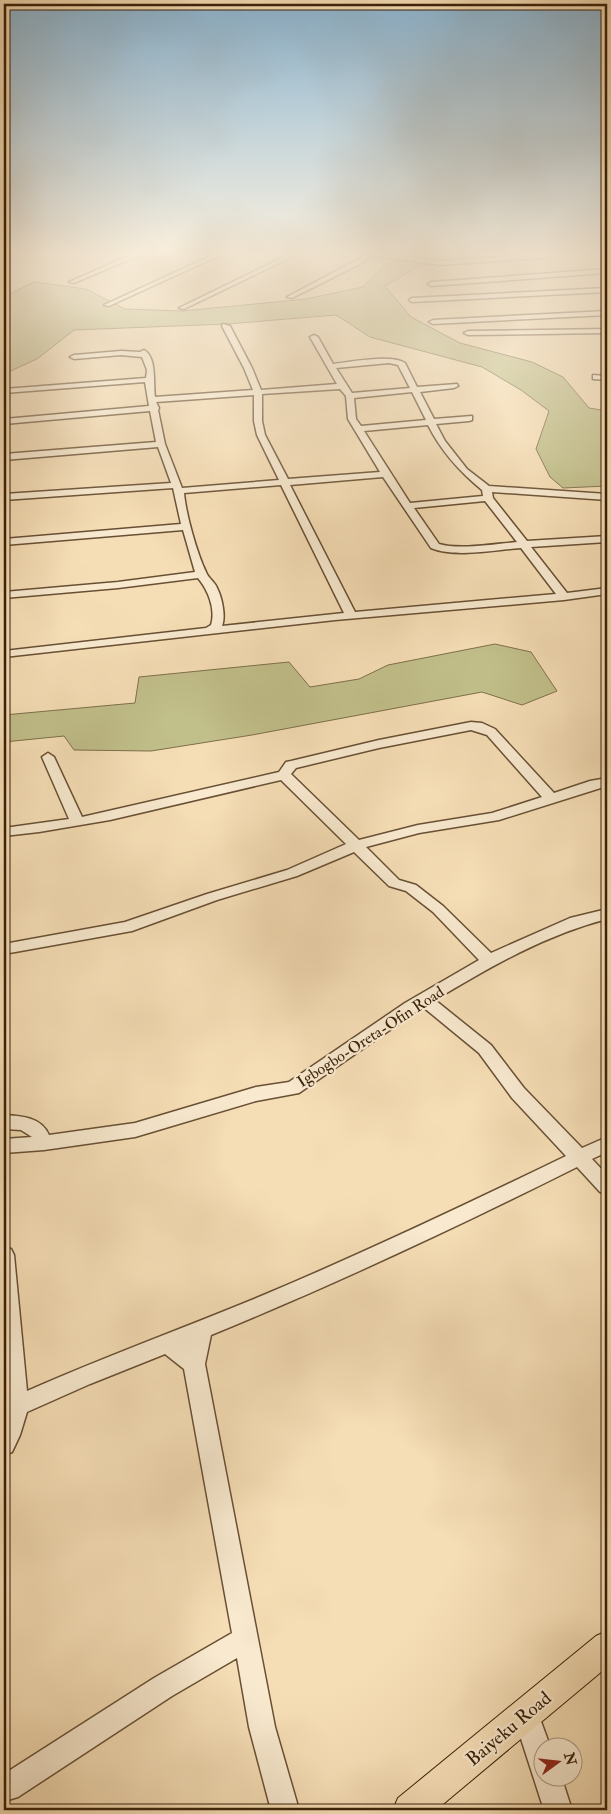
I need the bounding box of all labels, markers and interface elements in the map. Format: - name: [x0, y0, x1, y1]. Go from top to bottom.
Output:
- street label: Igbogbo-Oreta-Ofin Road: [293, 982, 448, 1092]
- street label: Baiyeku Road: [461, 1686, 557, 1771]
- north arrow: [534, 1736, 584, 1786]
- text: N: [560, 1750, 580, 1767]

